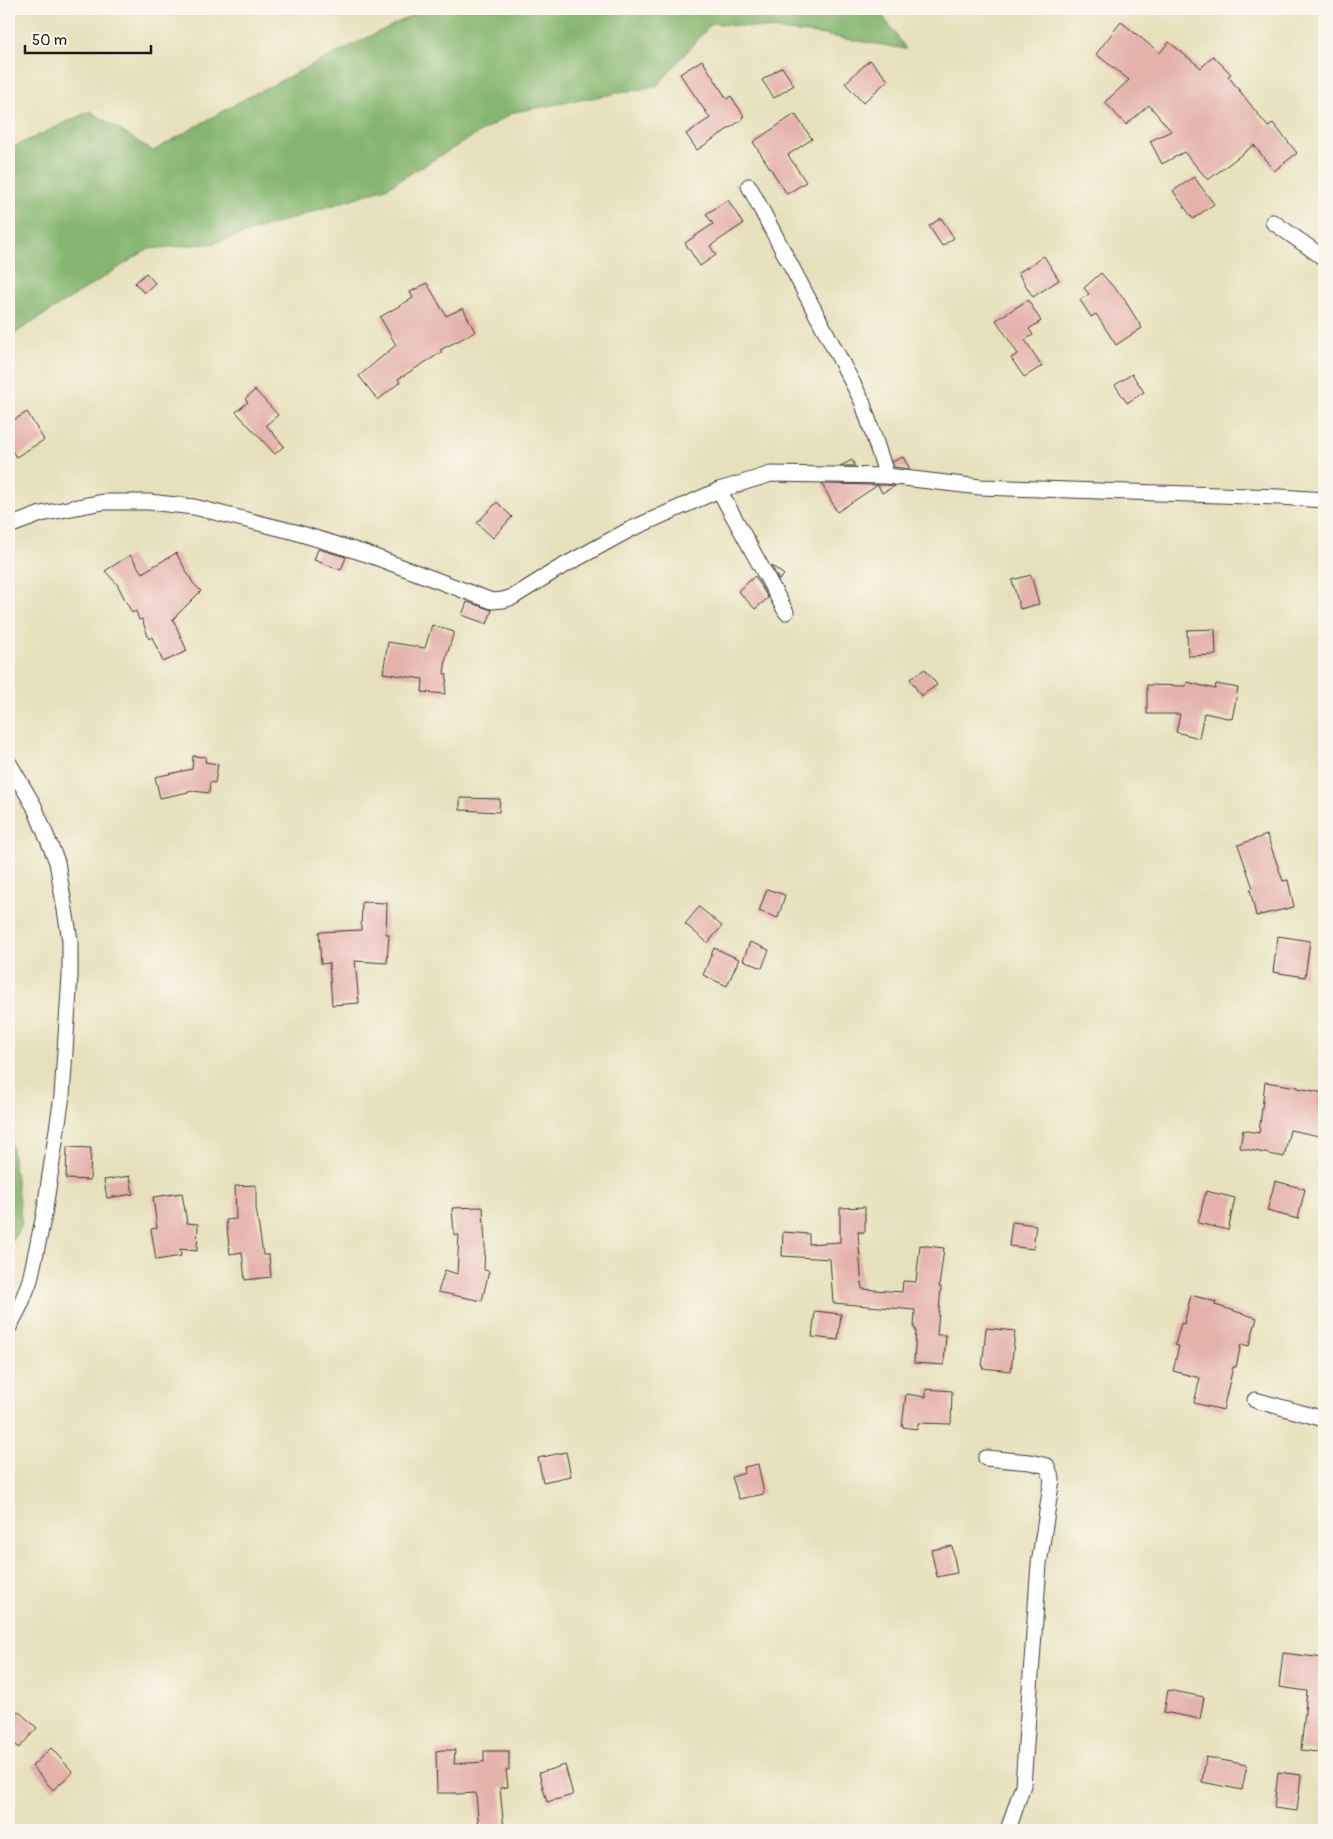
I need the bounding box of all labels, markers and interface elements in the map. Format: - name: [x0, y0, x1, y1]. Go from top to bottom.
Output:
- scale bar: [25, 22, 151, 54]
- text: 50 m: [32, 31, 67, 50]

